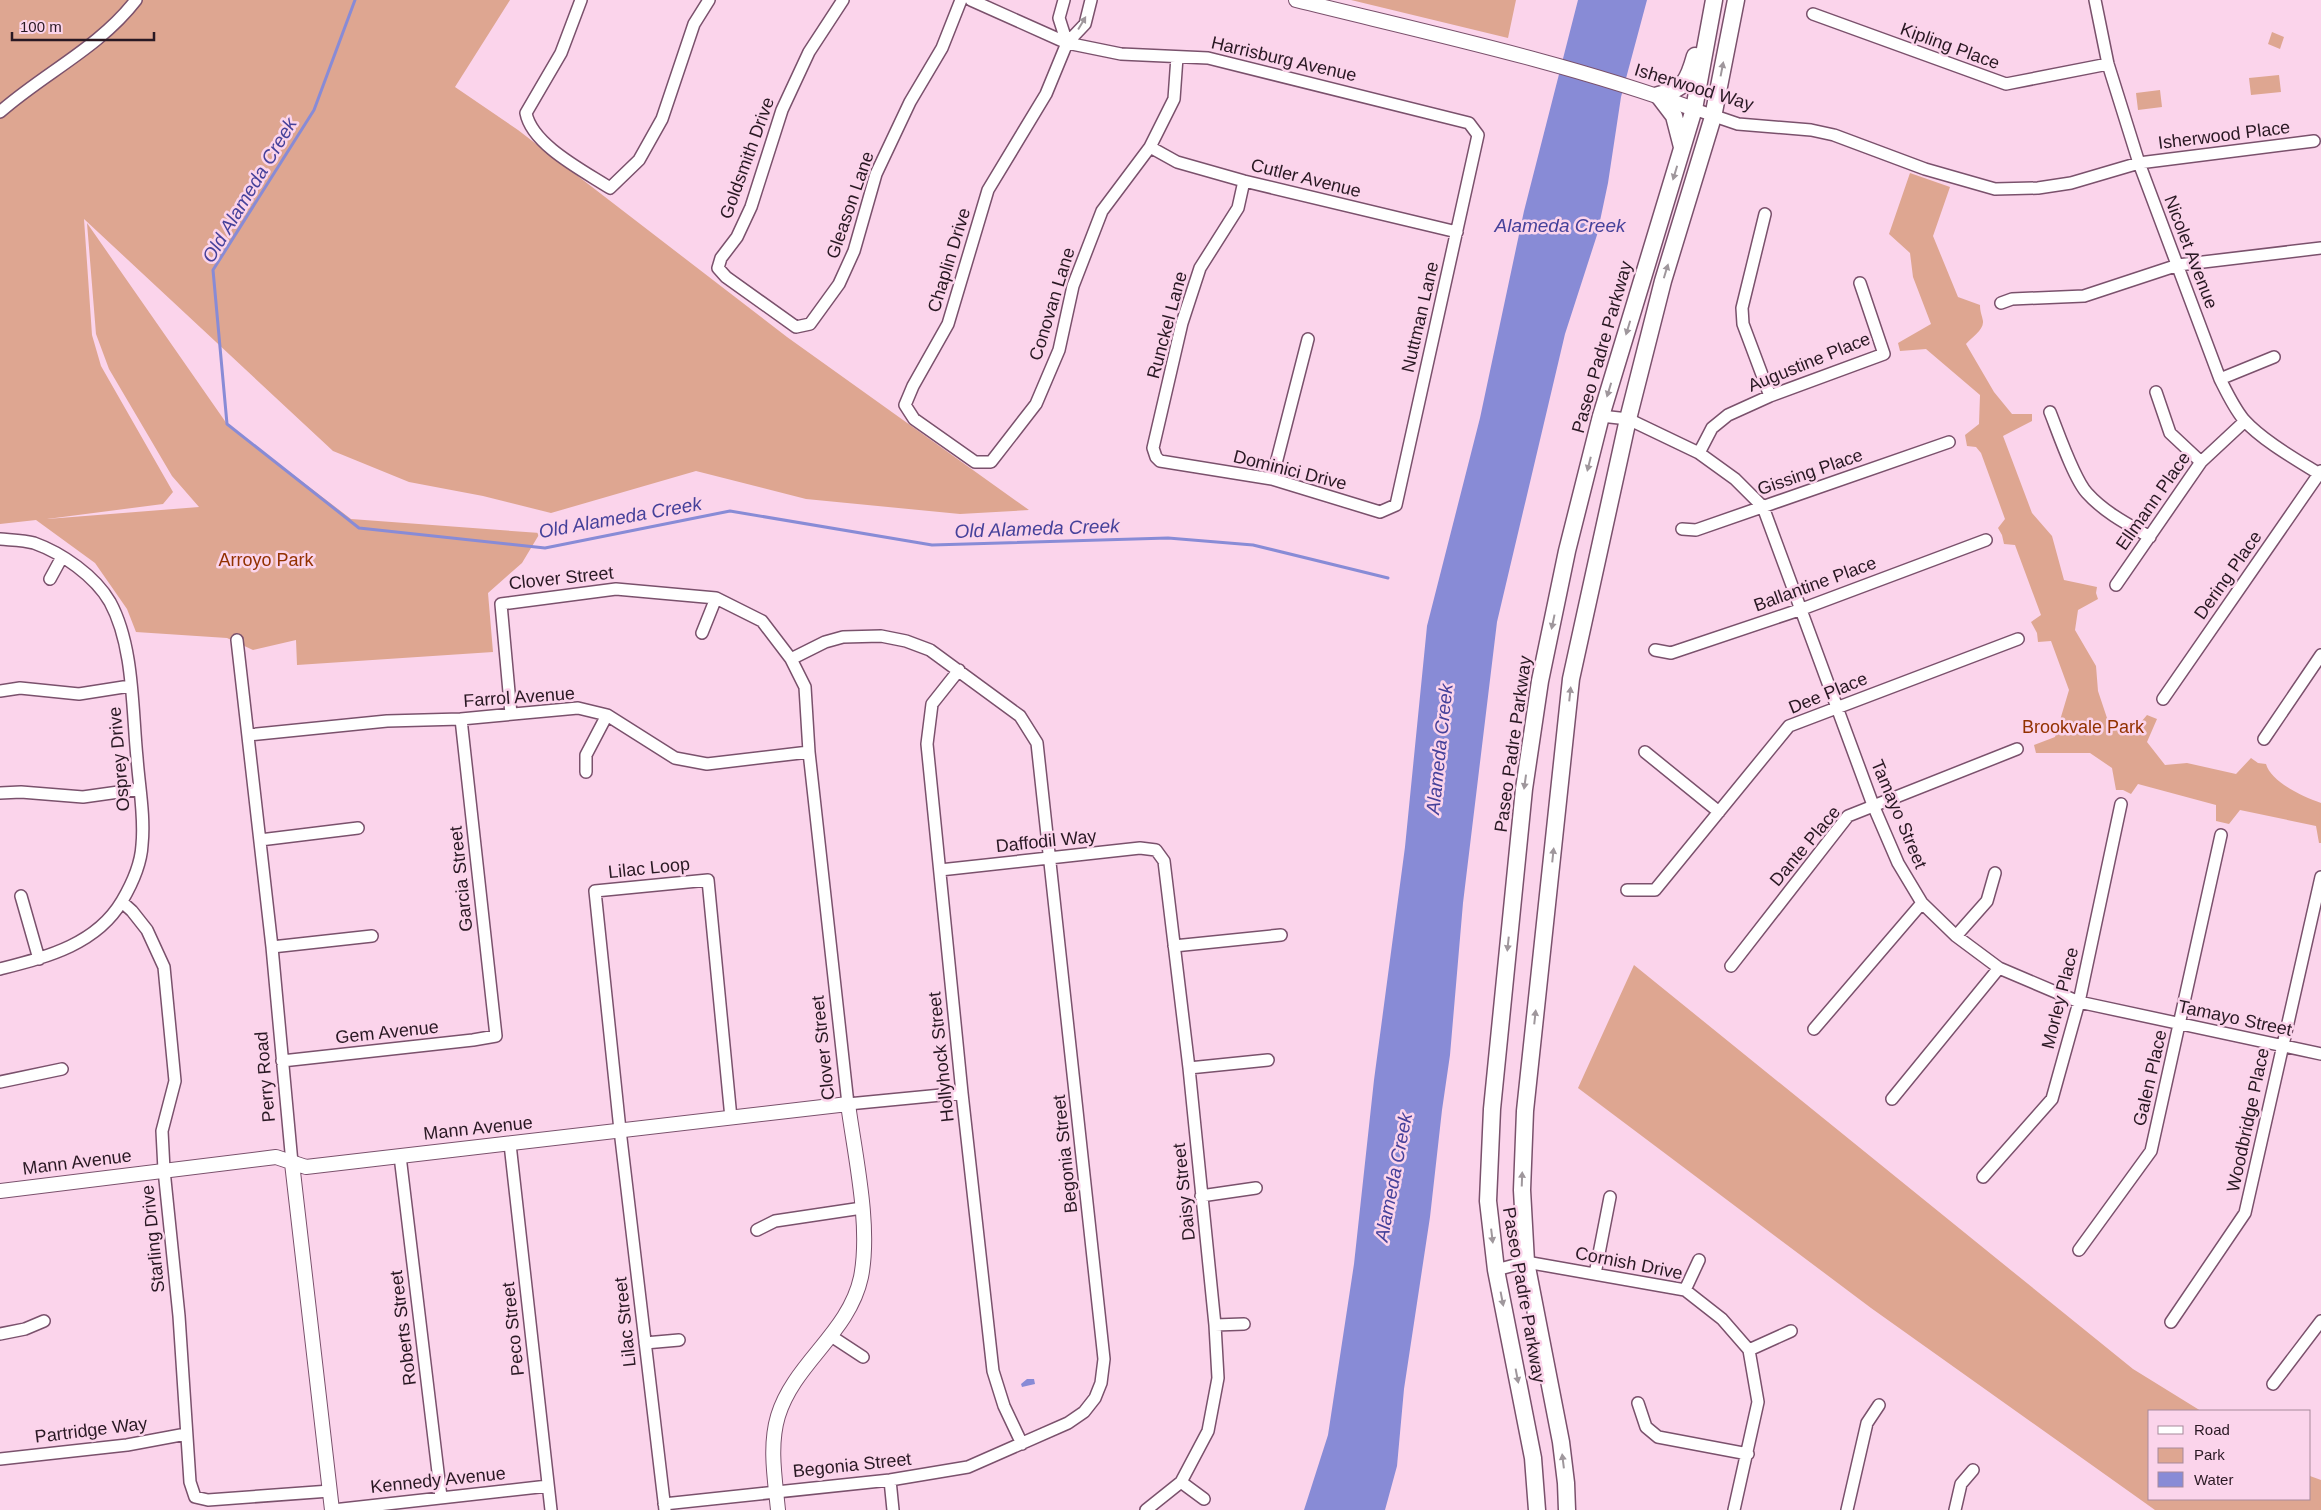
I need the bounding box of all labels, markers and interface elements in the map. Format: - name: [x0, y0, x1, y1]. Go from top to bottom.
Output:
- scale bar: [12, 10, 155, 42]
- one-way arrow: [1078, 17, 1087, 30]
- text: 100 m: [20, 18, 62, 35]
- street label: Kipling Place: [1898, 19, 2002, 73]
- street label: Harrisburg Avenue: [1209, 33, 1359, 85]
- street label: Isherwood Way: [1632, 59, 1756, 115]
- one-way arrow: [1718, 61, 1726, 76]
- street label: Goldsmith Drive: [716, 94, 778, 222]
- water label: Old Alameda Creek: [198, 113, 302, 266]
- street label: Isherwood Place: [2157, 117, 2291, 153]
- street label: Gleason Lane: [822, 149, 878, 261]
- street label: Cutler Avenue: [1249, 155, 1363, 201]
- one-way arrow: [1671, 165, 1679, 180]
- street label: Nicolet Avenue: [2160, 193, 2222, 311]
- street label: Chaplin Drive: [924, 205, 974, 315]
- water label: Alameda Creek: [1494, 215, 1627, 236]
- street label: Conovan Lane: [1025, 245, 1079, 363]
- street label: Paseo Padre Parkway: [1568, 259, 1636, 435]
- street label: Nuttman Lane: [1398, 260, 1442, 374]
- one-way arrow: [1663, 263, 1671, 278]
- street label: Runckel Lane: [1143, 269, 1191, 381]
- one-way arrow: [1623, 321, 1631, 336]
- street label: Augustine Place: [1745, 328, 1873, 396]
- one-way arrow: [1605, 383, 1613, 398]
- street label: Gissing Place: [1755, 445, 1865, 499]
- street label: Dominici Drive: [1231, 446, 1349, 494]
- street label: Ellmann Place: [2112, 448, 2194, 554]
- one-way arrow: [1585, 456, 1593, 471]
- water label: Old Alameda Creek: [537, 493, 705, 542]
- water label: Old Alameda Creek: [954, 515, 1121, 542]
- street label: Dering Place: [2190, 527, 2266, 623]
- park label: Arroyo Park: [218, 550, 315, 570]
- street label: Ballantine Place: [1751, 553, 1879, 615]
- street label: Clover Street: [508, 563, 614, 593]
- one-way arrow: [1548, 614, 1556, 630]
- street label: Paseo Padre Parkway: [1491, 654, 1535, 834]
- street label: Dee Place: [1786, 668, 1870, 718]
- water label: Alameda Creek: [1422, 681, 1457, 816]
- street label: Farrol Avenue: [463, 683, 575, 711]
- one-way arrow: [1566, 685, 1574, 701]
- street label: Osprey Drive: [104, 706, 134, 812]
- park label: Brookvale Park: [2022, 717, 2145, 737]
- street label: Tamayo Street: [1867, 757, 1931, 871]
- one-way arrow: [1521, 774, 1529, 790]
- street label: Dante Place: [1766, 802, 1844, 890]
- street label: Garcia Street: [446, 825, 476, 933]
- street label: Daffodil Way: [995, 826, 1097, 856]
- one-way arrow: [1549, 847, 1557, 863]
- street label: Lilac Loop: [607, 854, 691, 882]
- one-way arrow: [1504, 936, 1512, 952]
- street label: Morley Place: [2038, 945, 2082, 1051]
- street label: Hollyhock Street: [924, 991, 958, 1123]
- street label: Clover Street: [808, 995, 838, 1101]
- street label: Tamayo Street: [2176, 996, 2294, 1040]
- one-way arrow: [1531, 1009, 1539, 1025]
- street label: Gem Avenue: [334, 1017, 440, 1047]
- street label: Galen Place: [2129, 1028, 2171, 1128]
- street label: Perry Road: [251, 1031, 279, 1123]
- street label: Woodbridge Place: [2223, 1046, 2273, 1194]
- street label: Begonia Street: [1049, 1094, 1081, 1214]
- water label: Alameda Creek: [1370, 1109, 1417, 1244]
- street label: Mann Avenue: [422, 1112, 534, 1144]
- street label: Daisy Street: [1169, 1142, 1199, 1242]
- street label: Mann Avenue: [21, 1145, 133, 1179]
- one-way arrow: [1519, 1171, 1527, 1187]
- street label: Starling Drive: [137, 1184, 169, 1294]
- street label: Paseo Padre Parkway: [1499, 1206, 1549, 1384]
- one-way arrow: [1488, 1228, 1496, 1244]
- street label: Cornish Drive: [1574, 1243, 1684, 1283]
- street label: Roberts Street: [386, 1269, 420, 1387]
- street label: Lilac Street: [610, 1276, 640, 1368]
- street label: Peco Street: [498, 1281, 528, 1377]
- one-way arrow: [1498, 1292, 1506, 1308]
- one-way arrow: [1513, 1369, 1521, 1384]
- legend: [2148, 1410, 2311, 1500]
- street label: Partridge Way: [34, 1413, 148, 1447]
- text: Road: [2194, 1421, 2230, 1438]
- text: Park: [2194, 1446, 2225, 1463]
- street label: Begonia Street: [792, 1449, 912, 1481]
- one-way arrow: [1559, 1453, 1567, 1469]
- street label: Kennedy Avenue: [369, 1463, 507, 1497]
- text: Water: [2194, 1471, 2233, 1488]

